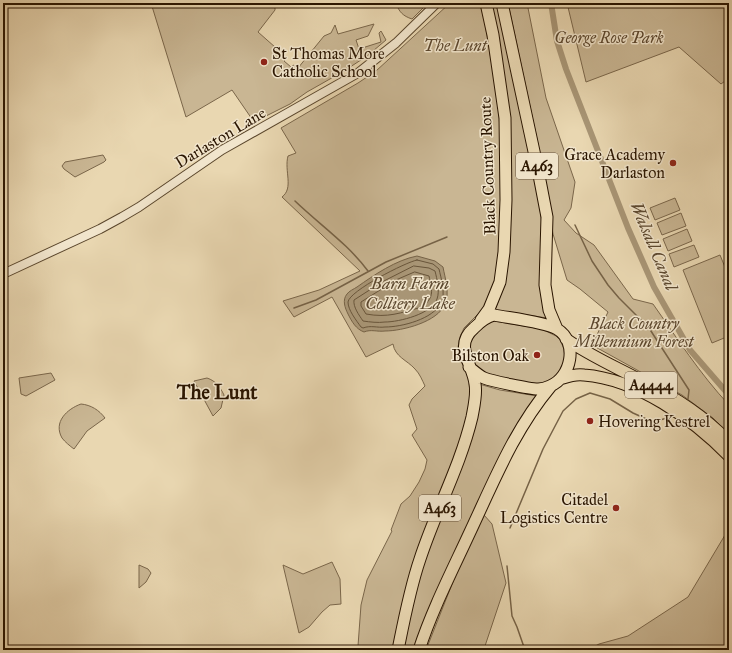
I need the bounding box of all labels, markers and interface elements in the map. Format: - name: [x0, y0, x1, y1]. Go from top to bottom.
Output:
- park label: George Rose Park: [554, 28, 664, 47]
- park label: The Lunt: [423, 36, 488, 55]
- place label: St Thomas More Catholic School: [272, 44, 385, 81]
- marker: St Thomas More Catholic School: [259, 57, 269, 67]
- street label: Black Country Route: [476, 96, 499, 235]
- street label: Darlaston Lane: [172, 103, 269, 172]
- place label: Grace Academy Darlaston: [564, 145, 666, 182]
- road number: A463: [516, 153, 558, 179]
- marker: Grace Academy Darlaston: [668, 158, 678, 168]
- water label: Walsall Canal: [626, 199, 682, 295]
- water label: Barn Farm Colliery Lake: [365, 273, 456, 314]
- park label: Black Country Millennium Forest: [572, 314, 695, 351]
- place label: Bilston Oak: [452, 346, 530, 365]
- marker: Bilston Oak: [532, 350, 542, 360]
- road number: A4444: [625, 372, 677, 398]
- district label: The Lunt: [176, 380, 258, 404]
- place label: Hovering Kestrel: [598, 412, 711, 432]
- marker: Hovering Kestrel: [585, 416, 595, 426]
- place label: Citadel Logistics Centre: [500, 490, 609, 528]
- road number: A463: [419, 495, 461, 521]
- marker: Citadel Logistics Centre: [611, 503, 621, 513]

